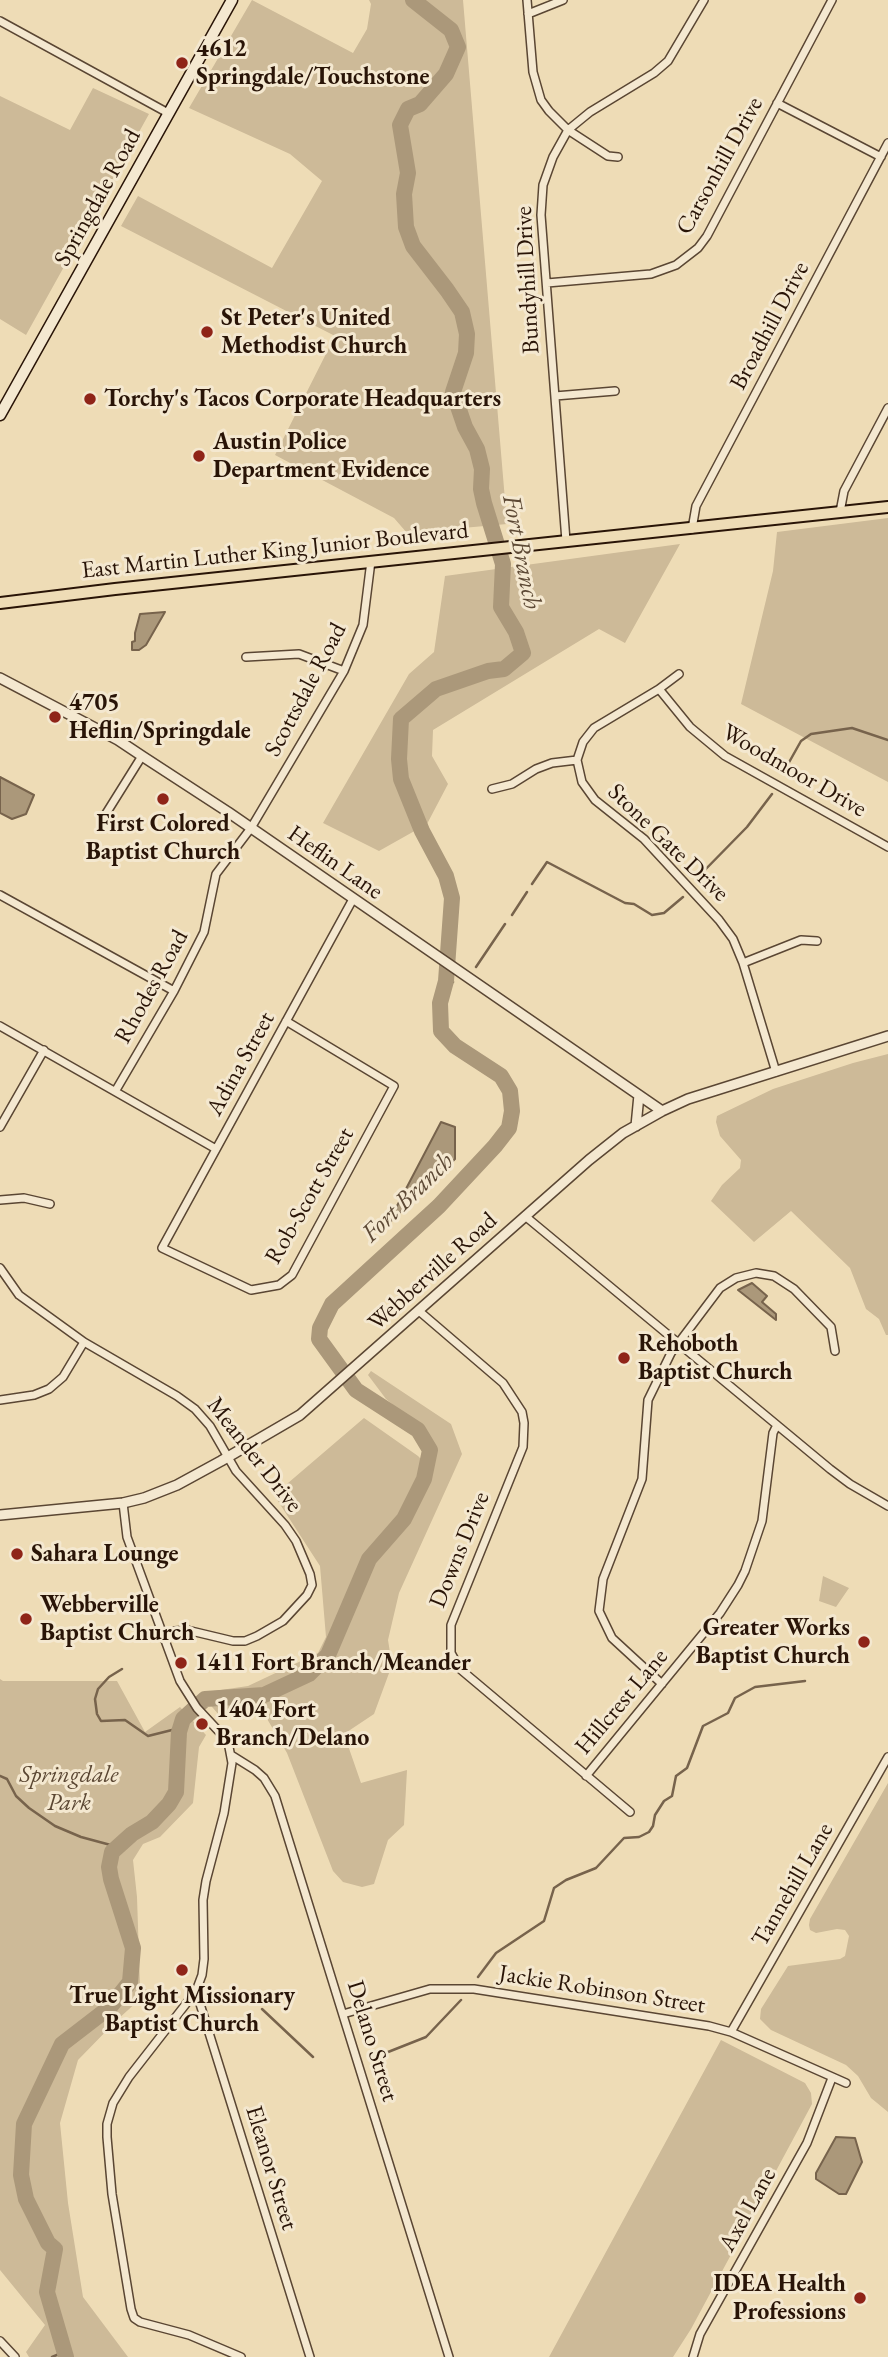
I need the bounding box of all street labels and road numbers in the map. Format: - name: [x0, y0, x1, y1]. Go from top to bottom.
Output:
- street label: Carsonhill Drive: [670, 92, 770, 240]
- street label: Springdale Road: [48, 124, 148, 272]
- street label: Bundyhill Drive: [510, 205, 546, 355]
- street label: Broadhill Drive: [724, 257, 816, 395]
- street label: East Martin Luther King Junior Boulevard: [80, 516, 470, 586]
- street label: Scottsdale Road: [259, 618, 353, 762]
- street label: Woodmoor Drive: [717, 718, 871, 824]
- street label: Stone Gate Drive: [601, 778, 735, 908]
- street label: Heflin Lane: [282, 820, 388, 906]
- street label: Rhodes Road: [109, 925, 195, 1049]
- street label: Adina Street: [201, 1007, 281, 1121]
- street label: Rob-Scott Street: [259, 1123, 361, 1269]
- street label: Webberville Road: [363, 1207, 503, 1337]
- street label: Meander Drive: [200, 1392, 308, 1518]
- street label: Downs Drive: [424, 1488, 496, 1612]
- street label: Hillcrest Lane: [569, 1643, 675, 1761]
- street label: Tannehill Lane: [746, 1818, 840, 1952]
- street label: Jackie Robinson Street: [497, 1959, 707, 2021]
- street label: Delano Street: [340, 1977, 404, 2105]
- street label: Eleanor Street: [238, 2102, 304, 2234]
- street label: Axel Lane: [713, 2163, 783, 2257]

